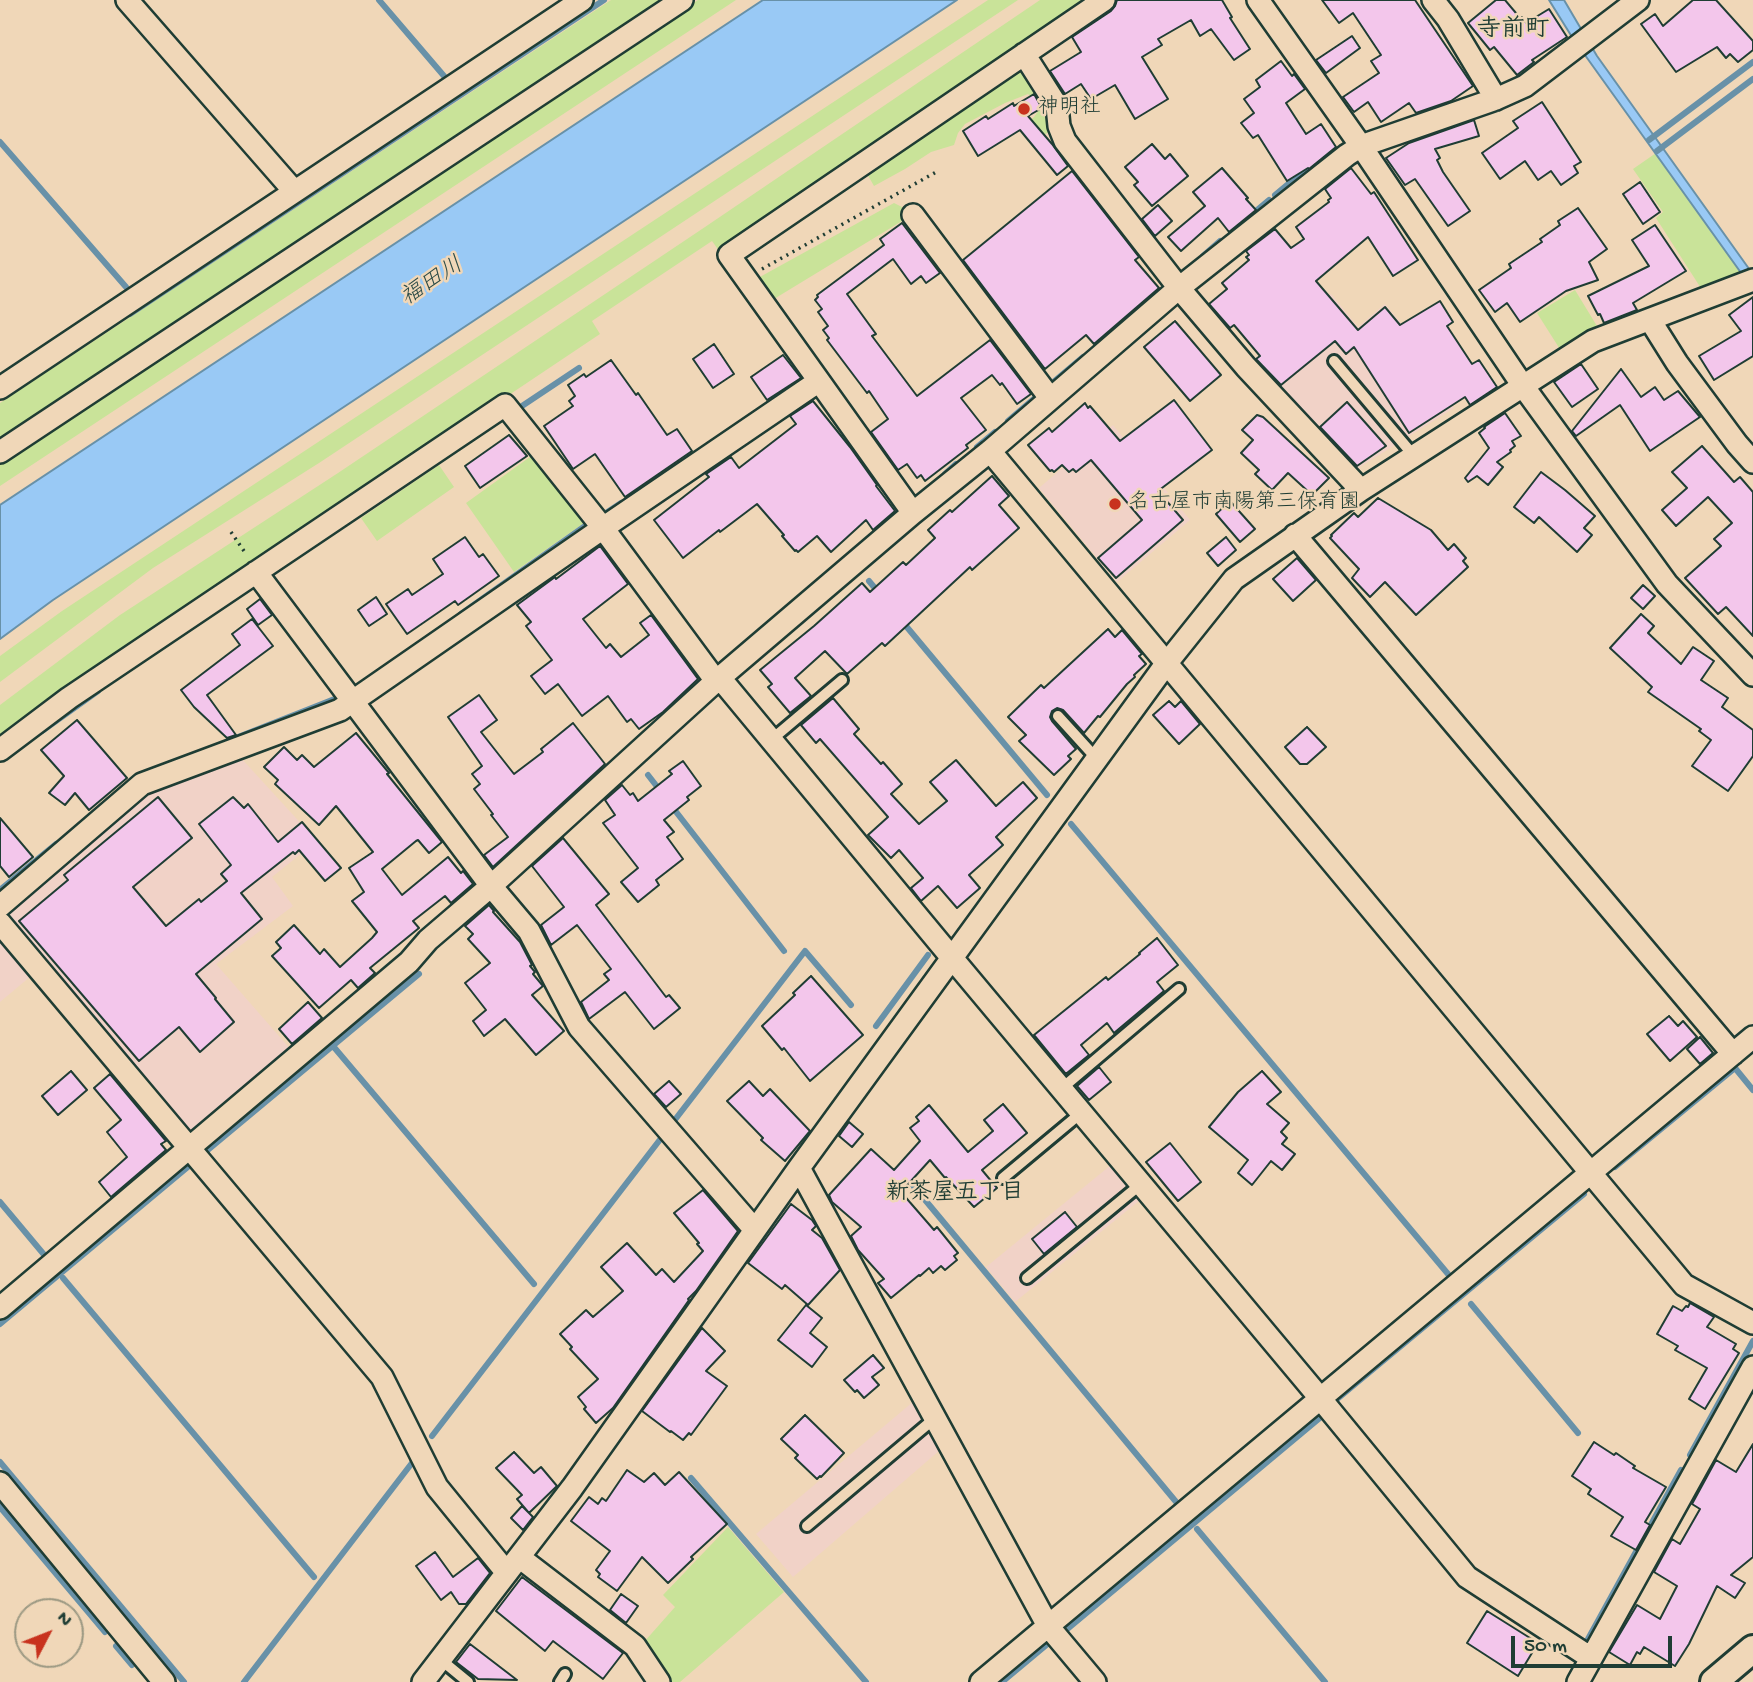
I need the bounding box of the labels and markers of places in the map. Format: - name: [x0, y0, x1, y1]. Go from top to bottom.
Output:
- place label: 神明社: [1038, 96, 1101, 122]
- marker: 神明社: [1016, 101, 1032, 117]
- place label: 名古屋市南陽第三保育園: [1129, 491, 1360, 517]
- marker: 名古屋市南陽第三保育園: [1107, 496, 1123, 512]

